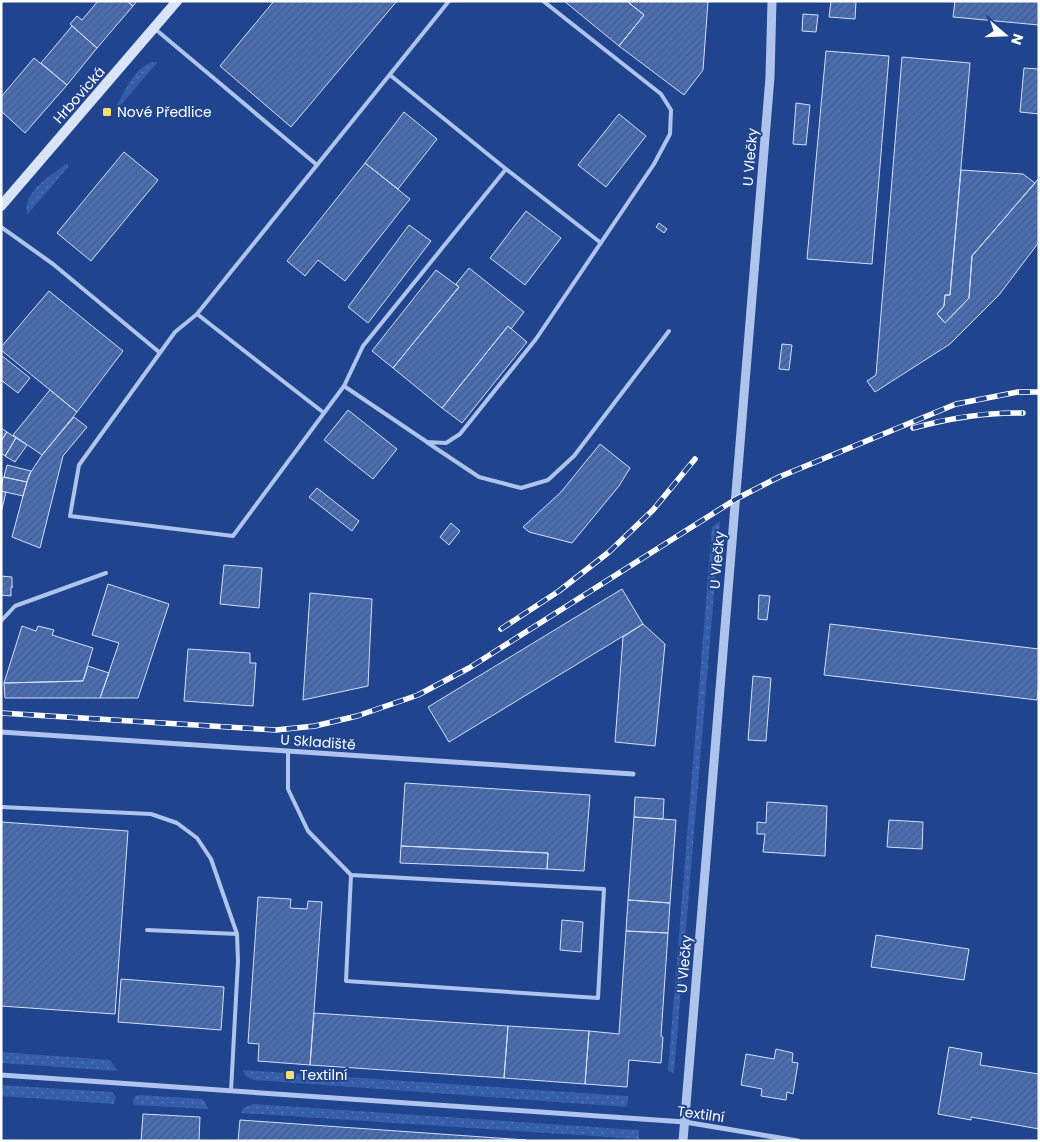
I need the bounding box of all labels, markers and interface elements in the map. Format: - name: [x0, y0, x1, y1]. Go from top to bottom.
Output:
- north arrow: [980, 10, 1030, 60]
- text: N: [1006, 31, 1028, 47]
- street label: Hrbovická: [49, 62, 109, 128]
- place label: Nové Předlice: [117, 102, 212, 122]
- marker: Nové Předlice: [101, 106, 113, 118]
- street label: U Vlečky: [737, 127, 763, 187]
- street label: U Vlečky: [704, 530, 730, 590]
- street label: U Skladiště: [280, 729, 357, 755]
- street label: U Vlečky: [671, 934, 697, 994]
- place label: Textilní: [300, 1065, 348, 1085]
- marker: Textilní: [284, 1069, 296, 1081]
- street label: Textilní: [676, 1101, 726, 1127]

